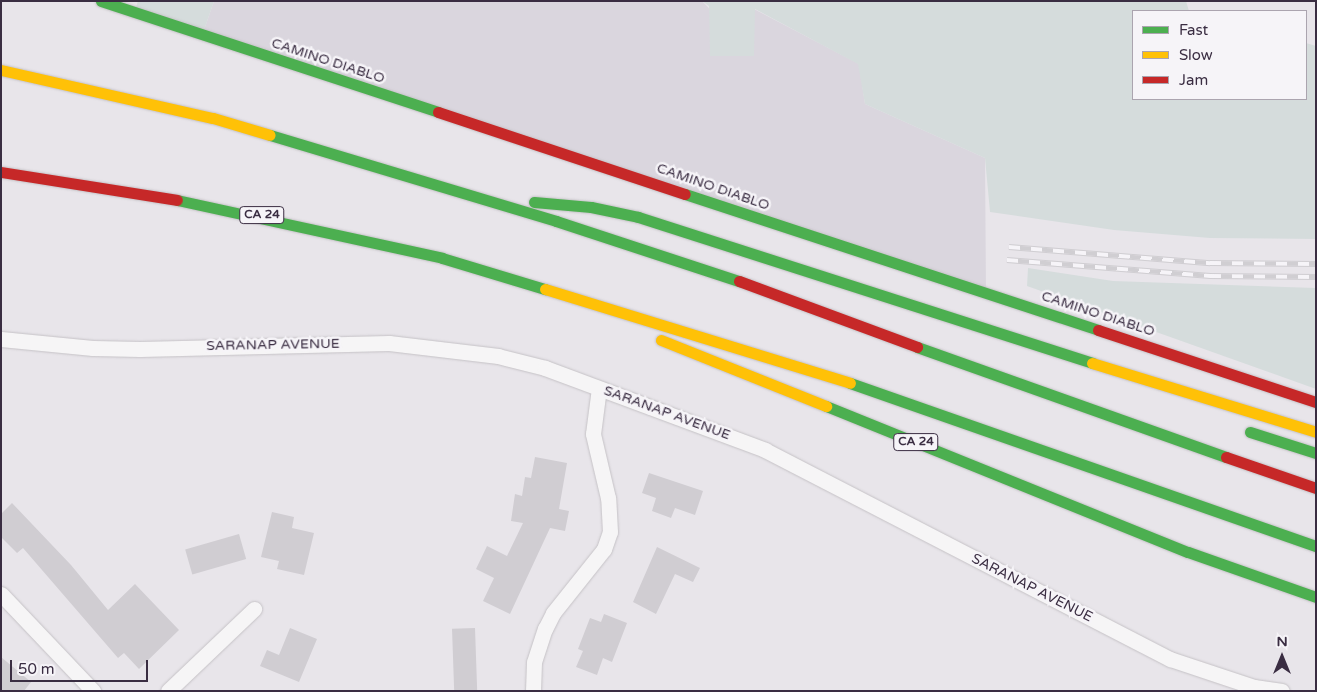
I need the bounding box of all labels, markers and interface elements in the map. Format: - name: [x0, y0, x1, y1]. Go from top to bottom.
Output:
- legend: [1132, 10, 1307, 100]
- text: Fast: [1179, 21, 1208, 39]
- street label: CAMINO DIABLO: [269, 35, 387, 87]
- text: Slow: [1179, 46, 1213, 64]
- text: Jam: [1179, 71, 1208, 89]
- street label: CAMINO DIABLO: [654, 160, 772, 214]
- road number: CA 24: [238, 206, 286, 224]
- street label: CAMINO DIABLO: [1039, 288, 1157, 340]
- street label: SARANAP AVENUE: [206, 335, 340, 355]
- street label: SARANAP AVENUE: [601, 382, 733, 444]
- road number: CA 24: [892, 432, 940, 452]
- street label: SARANAP AVENUE: [969, 550, 1095, 626]
- north arrow: [1257, 632, 1307, 682]
- text: N: [1276, 633, 1288, 650]
- scale bar: [12, 650, 150, 682]
- text: 50 m: [18, 660, 55, 678]

